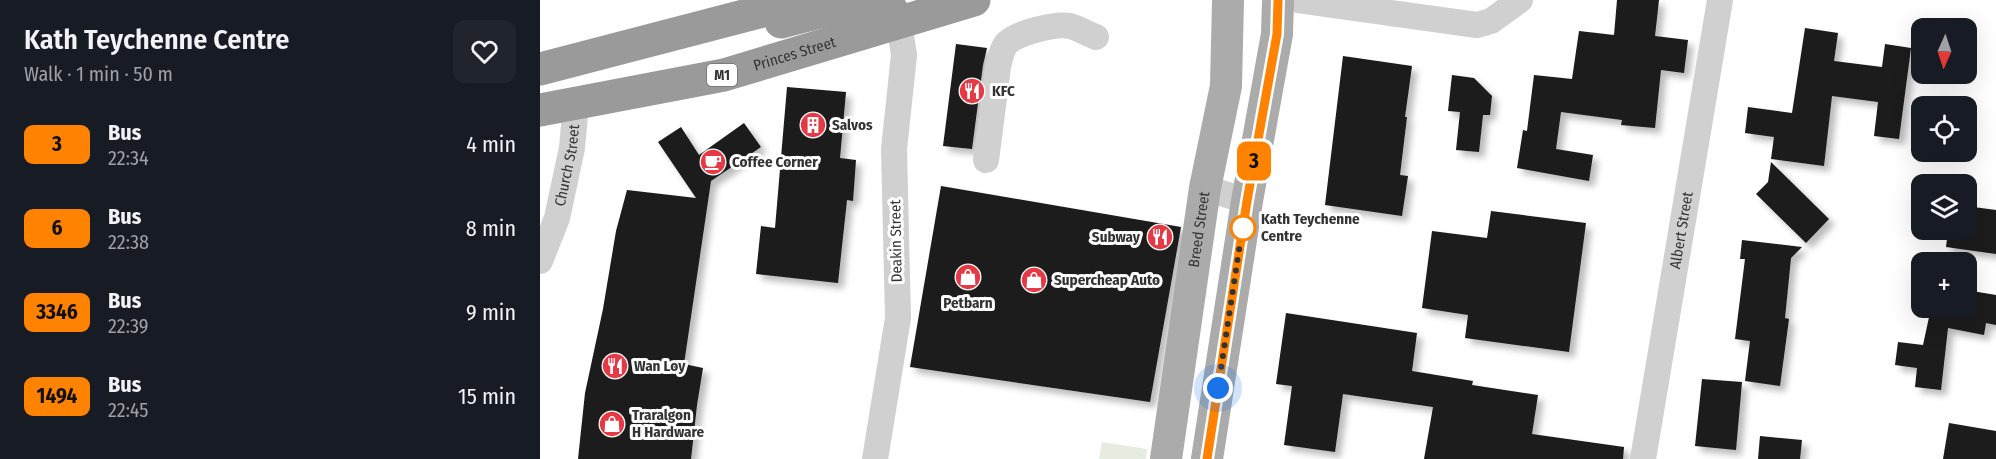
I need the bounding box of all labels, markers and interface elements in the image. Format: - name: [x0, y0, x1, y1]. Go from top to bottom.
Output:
- north arrow: [1911, 18, 1977, 84]
- map controls: [1911, 18, 1977, 318]
- button: heart: [453, 20, 516, 83]
- text: Kath Teychenne Centre: [24, 23, 289, 56]
- street label: Princes Street: [751, 33, 838, 75]
- text: Walk · 1 min · 50 m: [24, 62, 173, 86]
- road number: M1: [707, 64, 737, 86]
- restaurant icon: KFC: [957, 76, 987, 106]
- place label: KFC: [992, 82, 1015, 100]
- button: locate: [1911, 96, 1977, 162]
- building icon: Salvos: [798, 110, 828, 140]
- place label: Salvos: [832, 116, 873, 134]
- text: Bus: [108, 119, 141, 146]
- street label: Church Street: [551, 124, 583, 208]
- text: 3: [52, 131, 62, 157]
- text: 4 min: [466, 131, 516, 158]
- line badge: 3: [1234, 142, 1274, 180]
- text: 22:34: [108, 146, 149, 170]
- cafe icon: Coffee Corner: [698, 147, 728, 177]
- text: 3: [1249, 148, 1259, 174]
- place label: Coffee Corner: [732, 153, 818, 171]
- button: layers: [1911, 174, 1977, 240]
- street label: Breed Street: [1185, 190, 1213, 268]
- street label: Albert Street: [1666, 190, 1697, 270]
- street label: Deakin Street: [886, 200, 906, 282]
- text: Bus: [108, 203, 141, 230]
- place label: Kath Teychenne Centre: [1261, 210, 1360, 245]
- text: 6: [52, 215, 62, 241]
- text: 8 min: [466, 215, 516, 242]
- marker: Kath Teychenne Centre: [1230, 215, 1256, 241]
- restaurant icon: Subway: [1145, 222, 1175, 252]
- place label: Subway: [1092, 228, 1141, 246]
- text: 22:38: [108, 230, 149, 254]
- button: +: [1911, 252, 1977, 318]
- shop icon: Petbarn: [953, 262, 983, 292]
- shop icon: Supercheap Auto: [1019, 265, 1049, 295]
- place label: Supercheap Auto: [1054, 271, 1160, 289]
- text: Bus: [108, 287, 141, 314]
- place label: Petbarn: [943, 294, 993, 312]
- text: 3346: [36, 299, 78, 325]
- text: 9 min: [466, 299, 516, 326]
- text: 22:39: [108, 314, 149, 338]
- restaurant icon: Wan Loy: [600, 351, 630, 381]
- place label: Wan Loy: [634, 357, 686, 375]
- text: Bus: [108, 371, 141, 398]
- your location: [1203, 373, 1233, 403]
- text: 1494: [37, 383, 77, 409]
- text: 15 min: [458, 383, 516, 410]
- text: 22:45: [108, 398, 148, 422]
- place label: Traralgon H Hardware: [632, 406, 704, 441]
- shop icon: Traralgon H Hardware: [597, 409, 627, 439]

